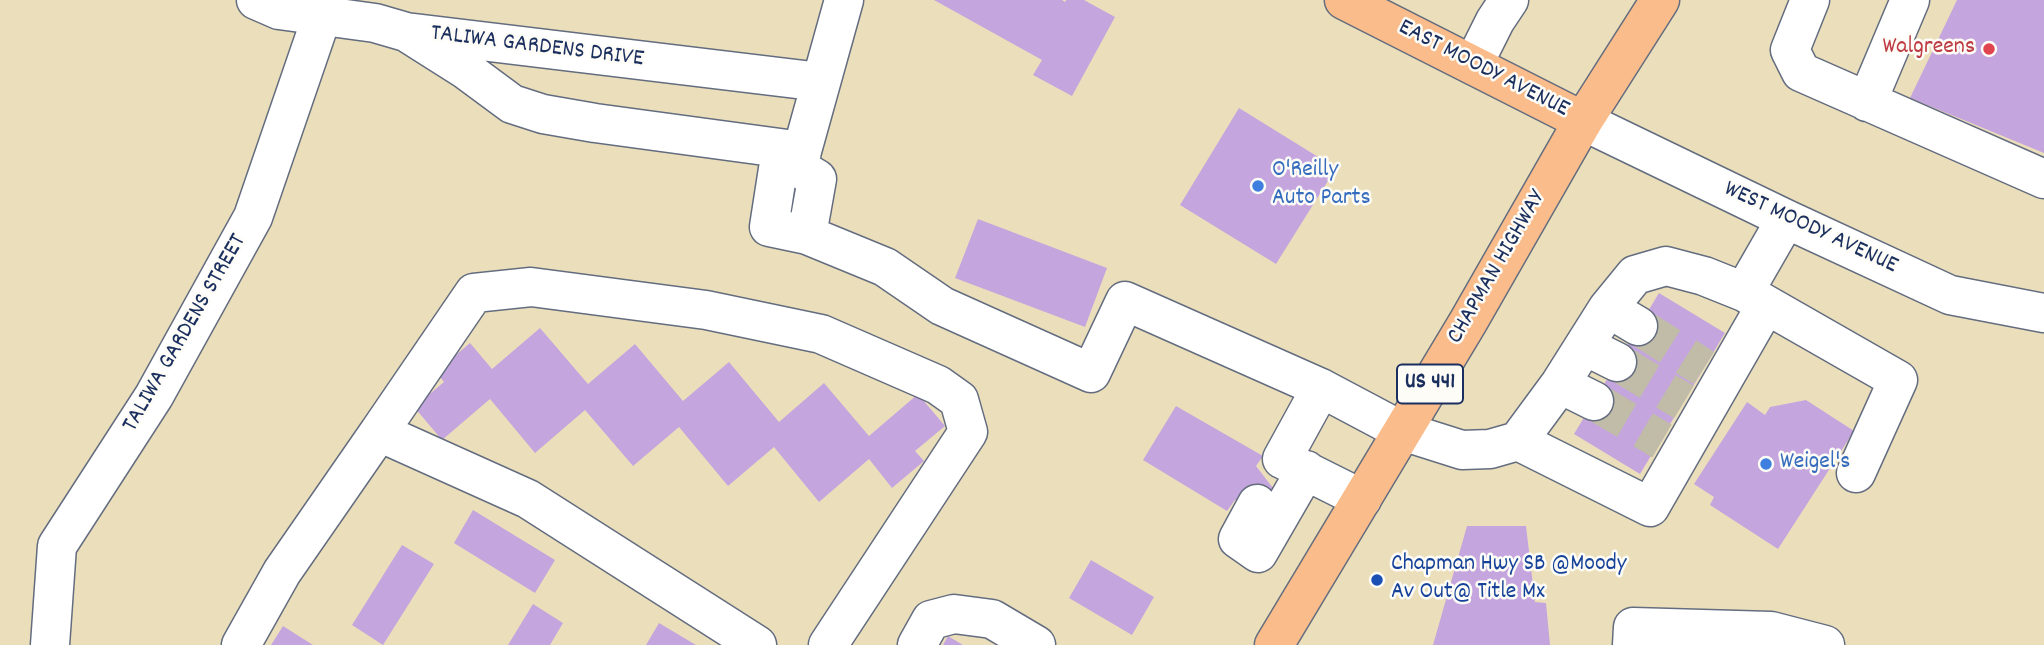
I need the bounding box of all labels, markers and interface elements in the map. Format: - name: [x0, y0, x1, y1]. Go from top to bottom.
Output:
- street label: EAST MOODY AVENUE: [1393, 15, 1573, 125]
- street label: TALIWA GARDENS DRIVE: [429, 21, 645, 75]
- place label: Walgreens: [1883, 35, 1975, 63]
- marker: Walgreens: [1981, 41, 1997, 57]
- place label: O'Reilly Auto Parts: [1272, 158, 1370, 214]
- street label: WEST MOODY AVENUE: [1718, 176, 1902, 282]
- marker: O'Reilly Auto Parts: [1250, 178, 1266, 194]
- street label: CHAPMAN HIGHWAY: [1442, 186, 1554, 350]
- street label: TALIWA GARDENS STREET: [118, 230, 254, 438]
- road number: US 441: [1397, 364, 1463, 404]
- place label: Weigel's: [1780, 450, 1850, 478]
- marker: Weigel's: [1758, 456, 1774, 472]
- place label: Chapman Hwy SB @Moody Av Out@ Title Mx: [1391, 552, 1627, 608]
- marker: Chapman Hwy SB @Moody Av Out@ Title Mx: [1369, 572, 1385, 588]

